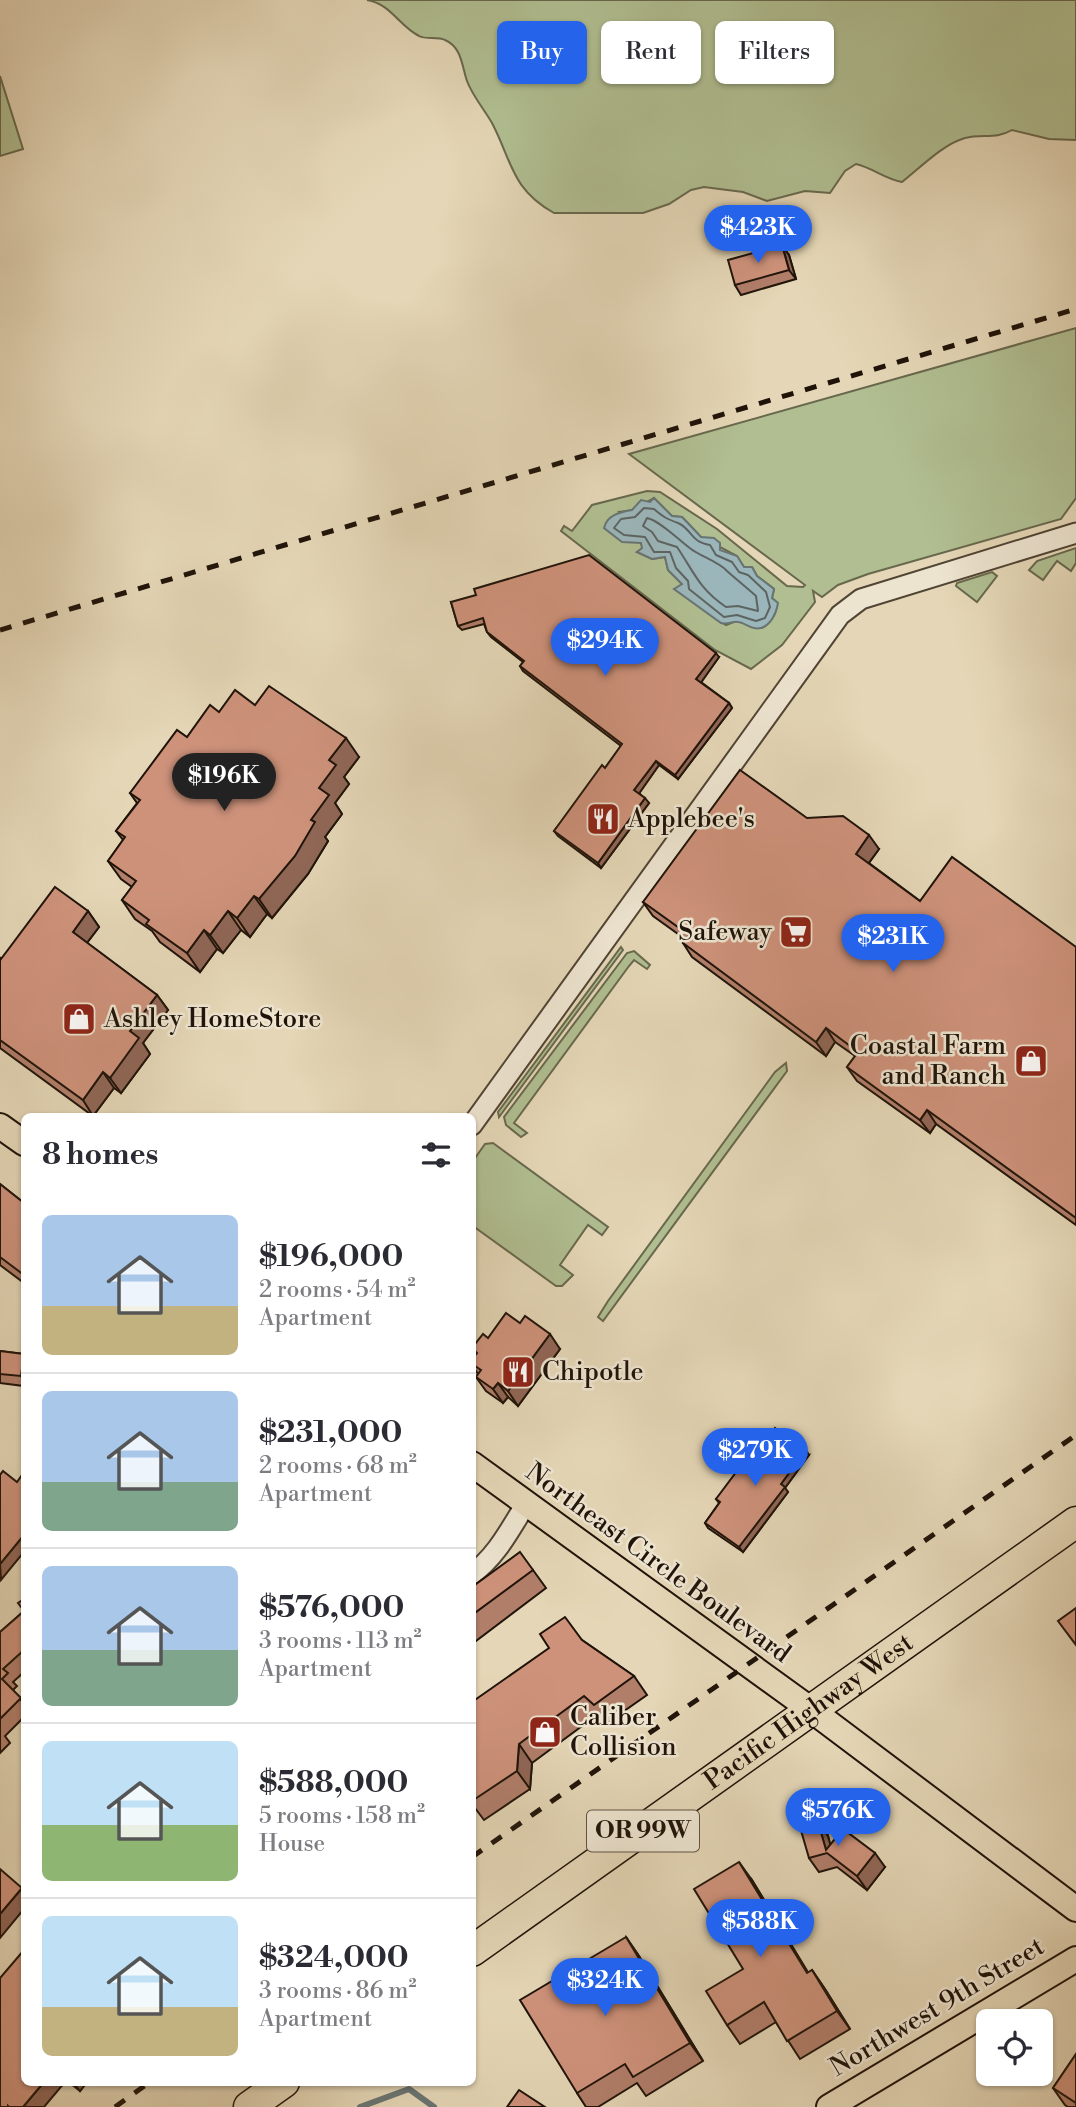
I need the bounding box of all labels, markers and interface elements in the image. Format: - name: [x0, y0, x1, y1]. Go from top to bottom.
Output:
- chip: Buy: [497, 21, 587, 84]
- chip: Rent: [601, 21, 701, 84]
- chip: Filters: [715, 21, 834, 84]
- pin: $423K: [709, 205, 807, 265]
- text: $423K: [720, 214, 796, 242]
- pin: $294K: [556, 618, 654, 678]
- text: $294K: [567, 627, 643, 655]
- pin: $196K: [175, 754, 273, 813]
- text: $196K: [188, 762, 260, 790]
- restaurant icon: Applebee's: [584, 800, 622, 838]
- place label: Applebee's: [627, 803, 755, 835]
- supermarket icon: Safeway: [777, 913, 815, 951]
- pin: $231K: [844, 914, 942, 974]
- place label: Safeway: [678, 916, 772, 948]
- text: $231K: [857, 923, 929, 951]
- shop icon: Ashley HomeStore: [60, 1000, 98, 1038]
- place label: Ashley HomeStore: [103, 1003, 321, 1035]
- place label: Coastal Farm and Ranch: [850, 1030, 1006, 1092]
- shop icon: Coastal Farm and Ranch: [1012, 1042, 1050, 1080]
- text: 8 homes: [42, 1136, 158, 1174]
- icon: filters: [417, 1136, 455, 1174]
- text: $196,000: [259, 1238, 403, 1276]
- icon: home: [98, 1243, 182, 1327]
- text: 2 rooms · 54 m²: [259, 1276, 416, 1304]
- text: Apartment: [259, 1304, 372, 1332]
- restaurant icon: Chipotle: [499, 1353, 537, 1391]
- place label: Chipotle: [542, 1356, 644, 1388]
- text: $231,000: [259, 1414, 402, 1452]
- icon: home: [98, 1419, 182, 1503]
- pin: $279K: [706, 1428, 804, 1488]
- text: $279K: [718, 1437, 792, 1465]
- text: 2 rooms · 68 m²: [259, 1452, 417, 1480]
- street label: Northeast Circle Boulevard: [519, 1456, 797, 1670]
- text: Apartment: [259, 1480, 372, 1508]
- text: $576,000: [259, 1589, 404, 1627]
- icon: home: [98, 1594, 182, 1678]
- text: 3 rooms · 113 m²: [259, 1627, 422, 1655]
- street label: Pacific Highway West: [698, 1627, 919, 1797]
- text: Apartment: [259, 1655, 372, 1683]
- place label: Caliber Collision: [570, 1701, 677, 1763]
- shop icon: Caliber Collision: [526, 1713, 564, 1751]
- text: $588,000: [259, 1764, 408, 1802]
- icon: home: [98, 1769, 182, 1853]
- pin: $576K: [789, 1788, 887, 1848]
- text: $576K: [802, 1797, 874, 1825]
- text: 5 rooms · 158 m²: [259, 1802, 425, 1830]
- road number: OR 99W: [587, 1810, 699, 1852]
- text: House: [259, 1830, 325, 1858]
- pin: $588K: [711, 1899, 809, 1959]
- text: $588K: [722, 1908, 798, 1936]
- street label: Northwest 9th Street: [824, 1930, 1050, 2084]
- text: $324,000: [259, 1939, 409, 1977]
- icon: home: [98, 1944, 182, 2028]
- pin: $324K: [556, 1958, 654, 2018]
- text: $324K: [567, 1967, 643, 1995]
- text: 3 rooms · 86 m²: [259, 1977, 416, 2005]
- text: Apartment: [259, 2005, 372, 2033]
- map controls: [976, 2009, 1053, 2086]
- button: locate: [976, 2009, 1053, 2086]

